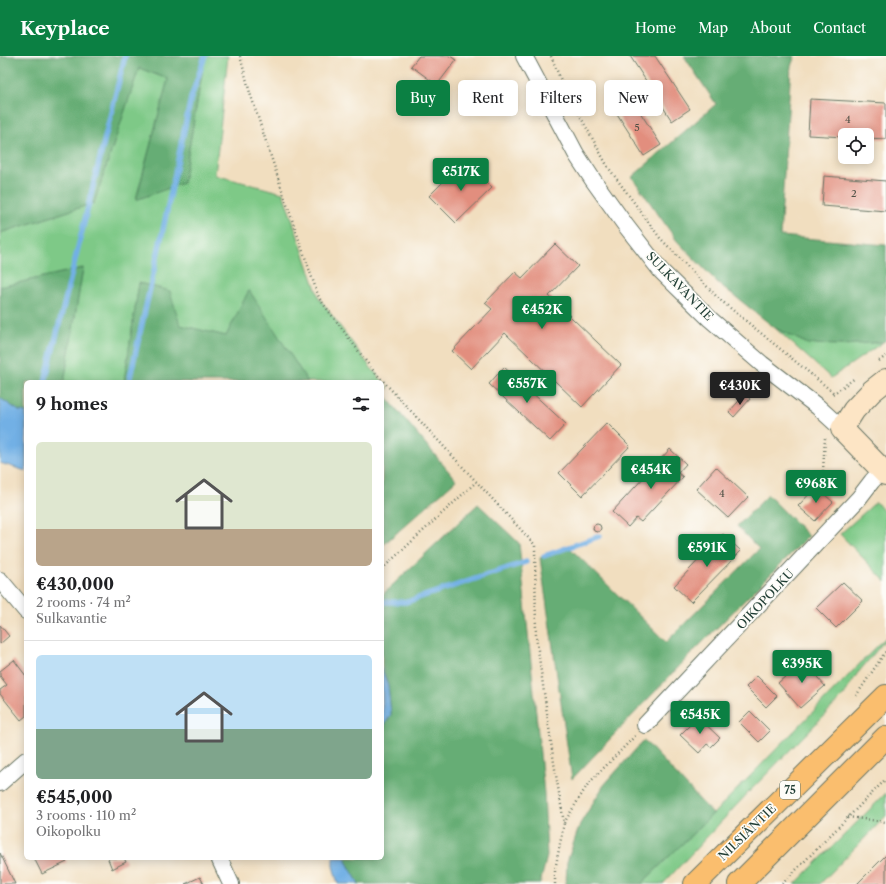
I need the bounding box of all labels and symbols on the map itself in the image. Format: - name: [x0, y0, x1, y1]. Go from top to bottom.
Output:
- house number: 4: [845, 113, 851, 126]
- house number: 5: [634, 121, 640, 134]
- pin: €517K: [433, 158, 489, 192]
- house number: 2: [851, 187, 857, 200]
- street label: SULKAVANTIE: [643, 248, 717, 324]
- pin: €452K: [514, 296, 570, 330]
- pin: €557K: [499, 370, 555, 404]
- pin: €430K: [712, 372, 768, 406]
- pin: €454K: [623, 456, 679, 490]
- pin: €968K: [788, 470, 844, 504]
- house number: 4: [719, 487, 725, 500]
- pin: €591K: [679, 534, 735, 568]
- street label: OIKOPOLKU: [733, 566, 797, 632]
- pin: €395K: [774, 650, 830, 684]
- pin: €545K: [672, 701, 728, 735]
- road number: 75: [780, 781, 800, 799]
- street label: NILSIÄNTIE: [714, 800, 779, 863]

